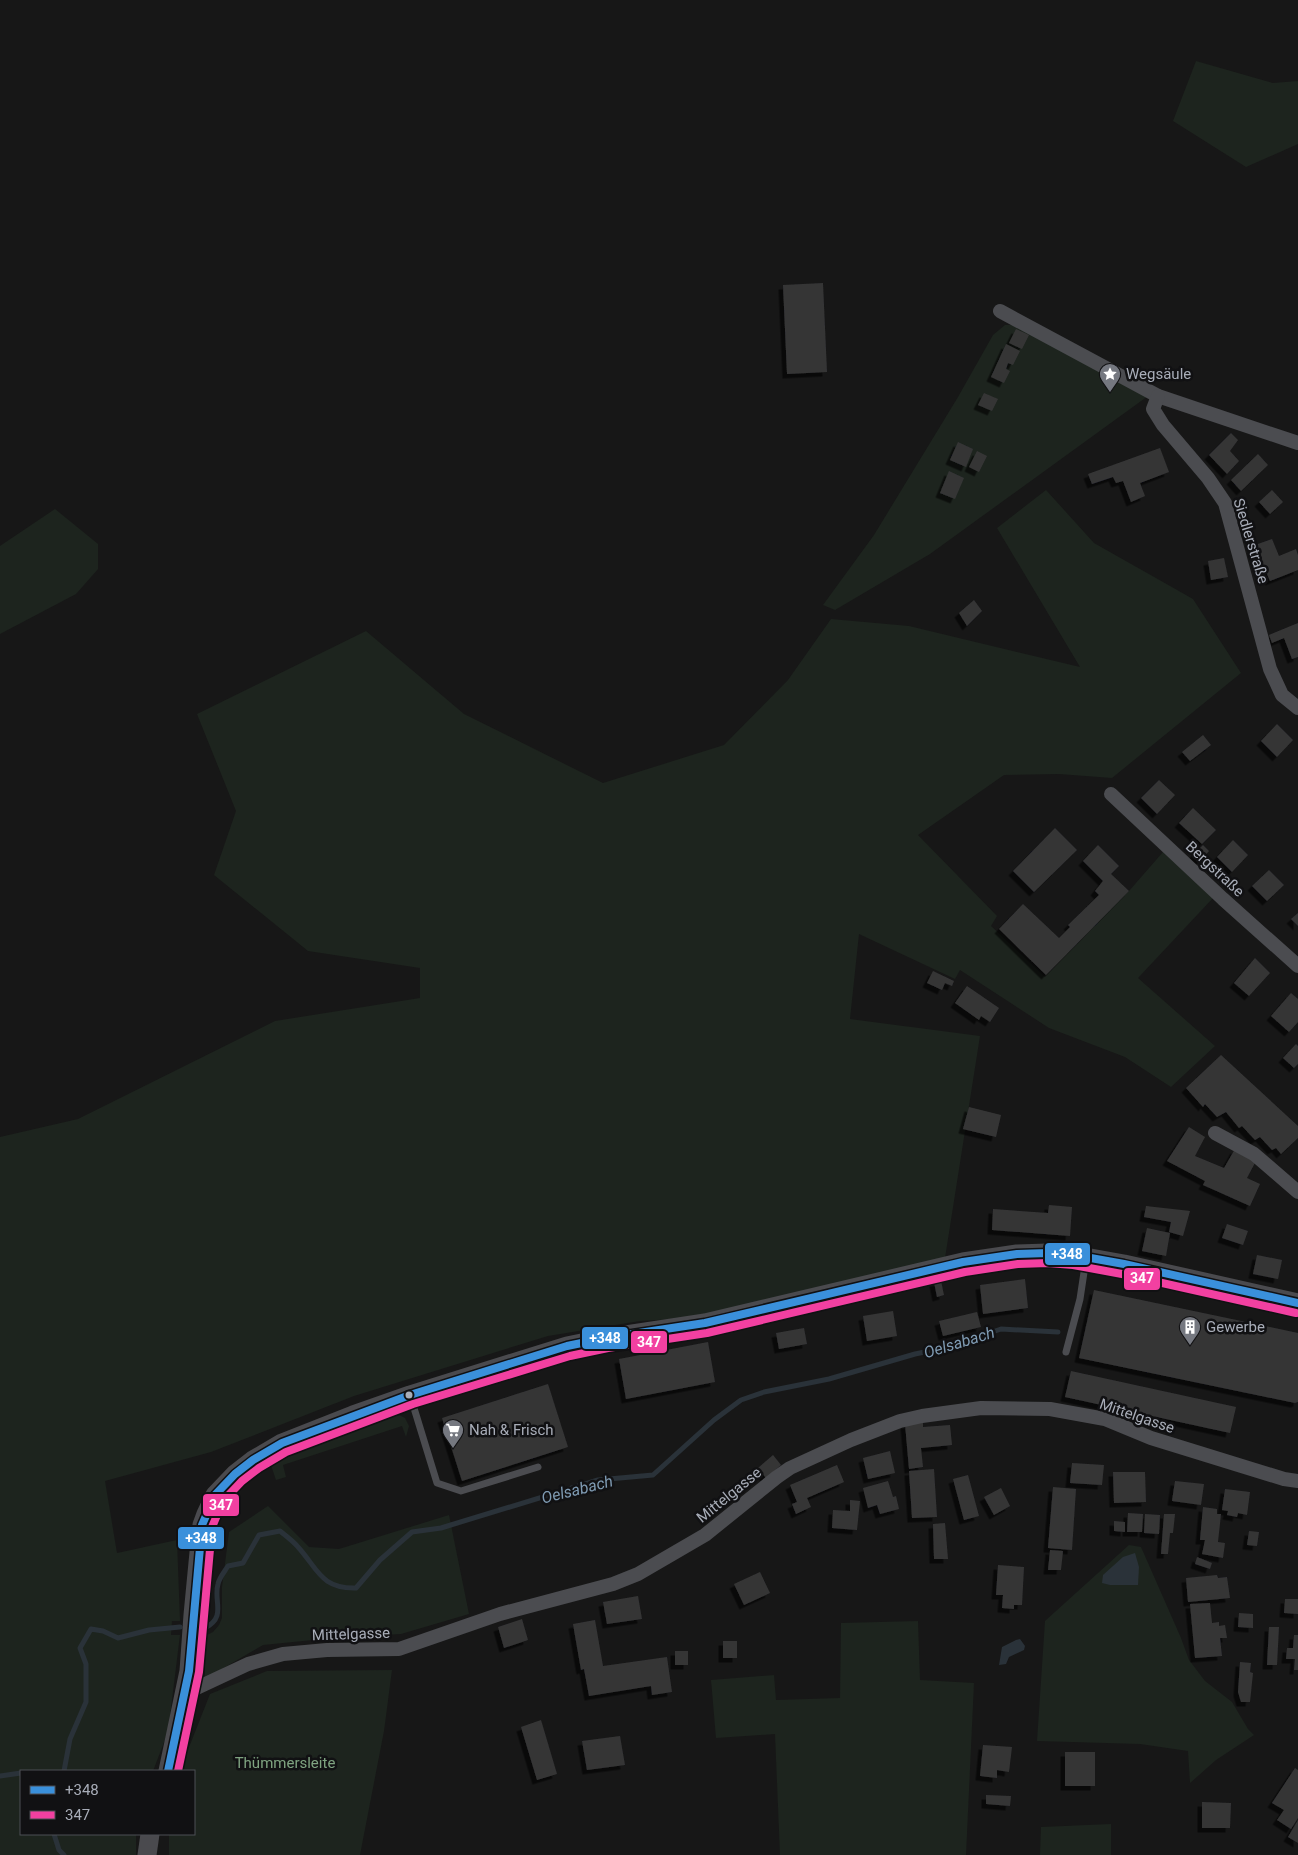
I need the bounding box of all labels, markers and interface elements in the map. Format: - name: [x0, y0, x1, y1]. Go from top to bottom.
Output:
- place icon: Wegsäule: [1098, 362, 1122, 393]
- place label: Wegsäule: [1126, 365, 1191, 383]
- street label: Siedlerstraße: [1230, 496, 1273, 586]
- street label: Bergstraße: [1182, 837, 1248, 901]
- line badge: +348: [1044, 1242, 1091, 1266]
- text: +348: [1051, 1246, 1083, 1262]
- line badge: 347: [1123, 1267, 1161, 1291]
- text: 347: [1130, 1270, 1154, 1286]
- building icon: Gewerbe: [1178, 1315, 1202, 1346]
- place label: Gewerbe: [1206, 1318, 1265, 1336]
- water label: Oelsabach: [921, 1323, 997, 1362]
- line badge: +348: [581, 1326, 629, 1350]
- text: +348: [589, 1330, 621, 1346]
- line badge: 347: [630, 1330, 668, 1354]
- text: 347: [637, 1334, 661, 1350]
- unlabelled marker: [404, 1390, 414, 1400]
- street label: Mittelgasse: [1097, 1395, 1177, 1437]
- supermarket icon: Nah & Frisch: [441, 1418, 465, 1449]
- place label: Nah & Frisch: [469, 1421, 554, 1439]
- street label: Mittelgasse: [693, 1463, 765, 1527]
- water label: Oelsabach: [539, 1471, 615, 1508]
- line badge: 347: [202, 1493, 240, 1517]
- text: 347: [209, 1497, 233, 1513]
- line badge: +348: [177, 1526, 225, 1550]
- text: +348: [185, 1530, 217, 1546]
- street label: Mittelgasse: [312, 1624, 390, 1644]
- park label: Thümmersleite: [235, 1754, 335, 1772]
- legend: [20, 1770, 195, 1835]
- text: +348: [65, 1781, 99, 1799]
- text: 347: [65, 1806, 90, 1824]

